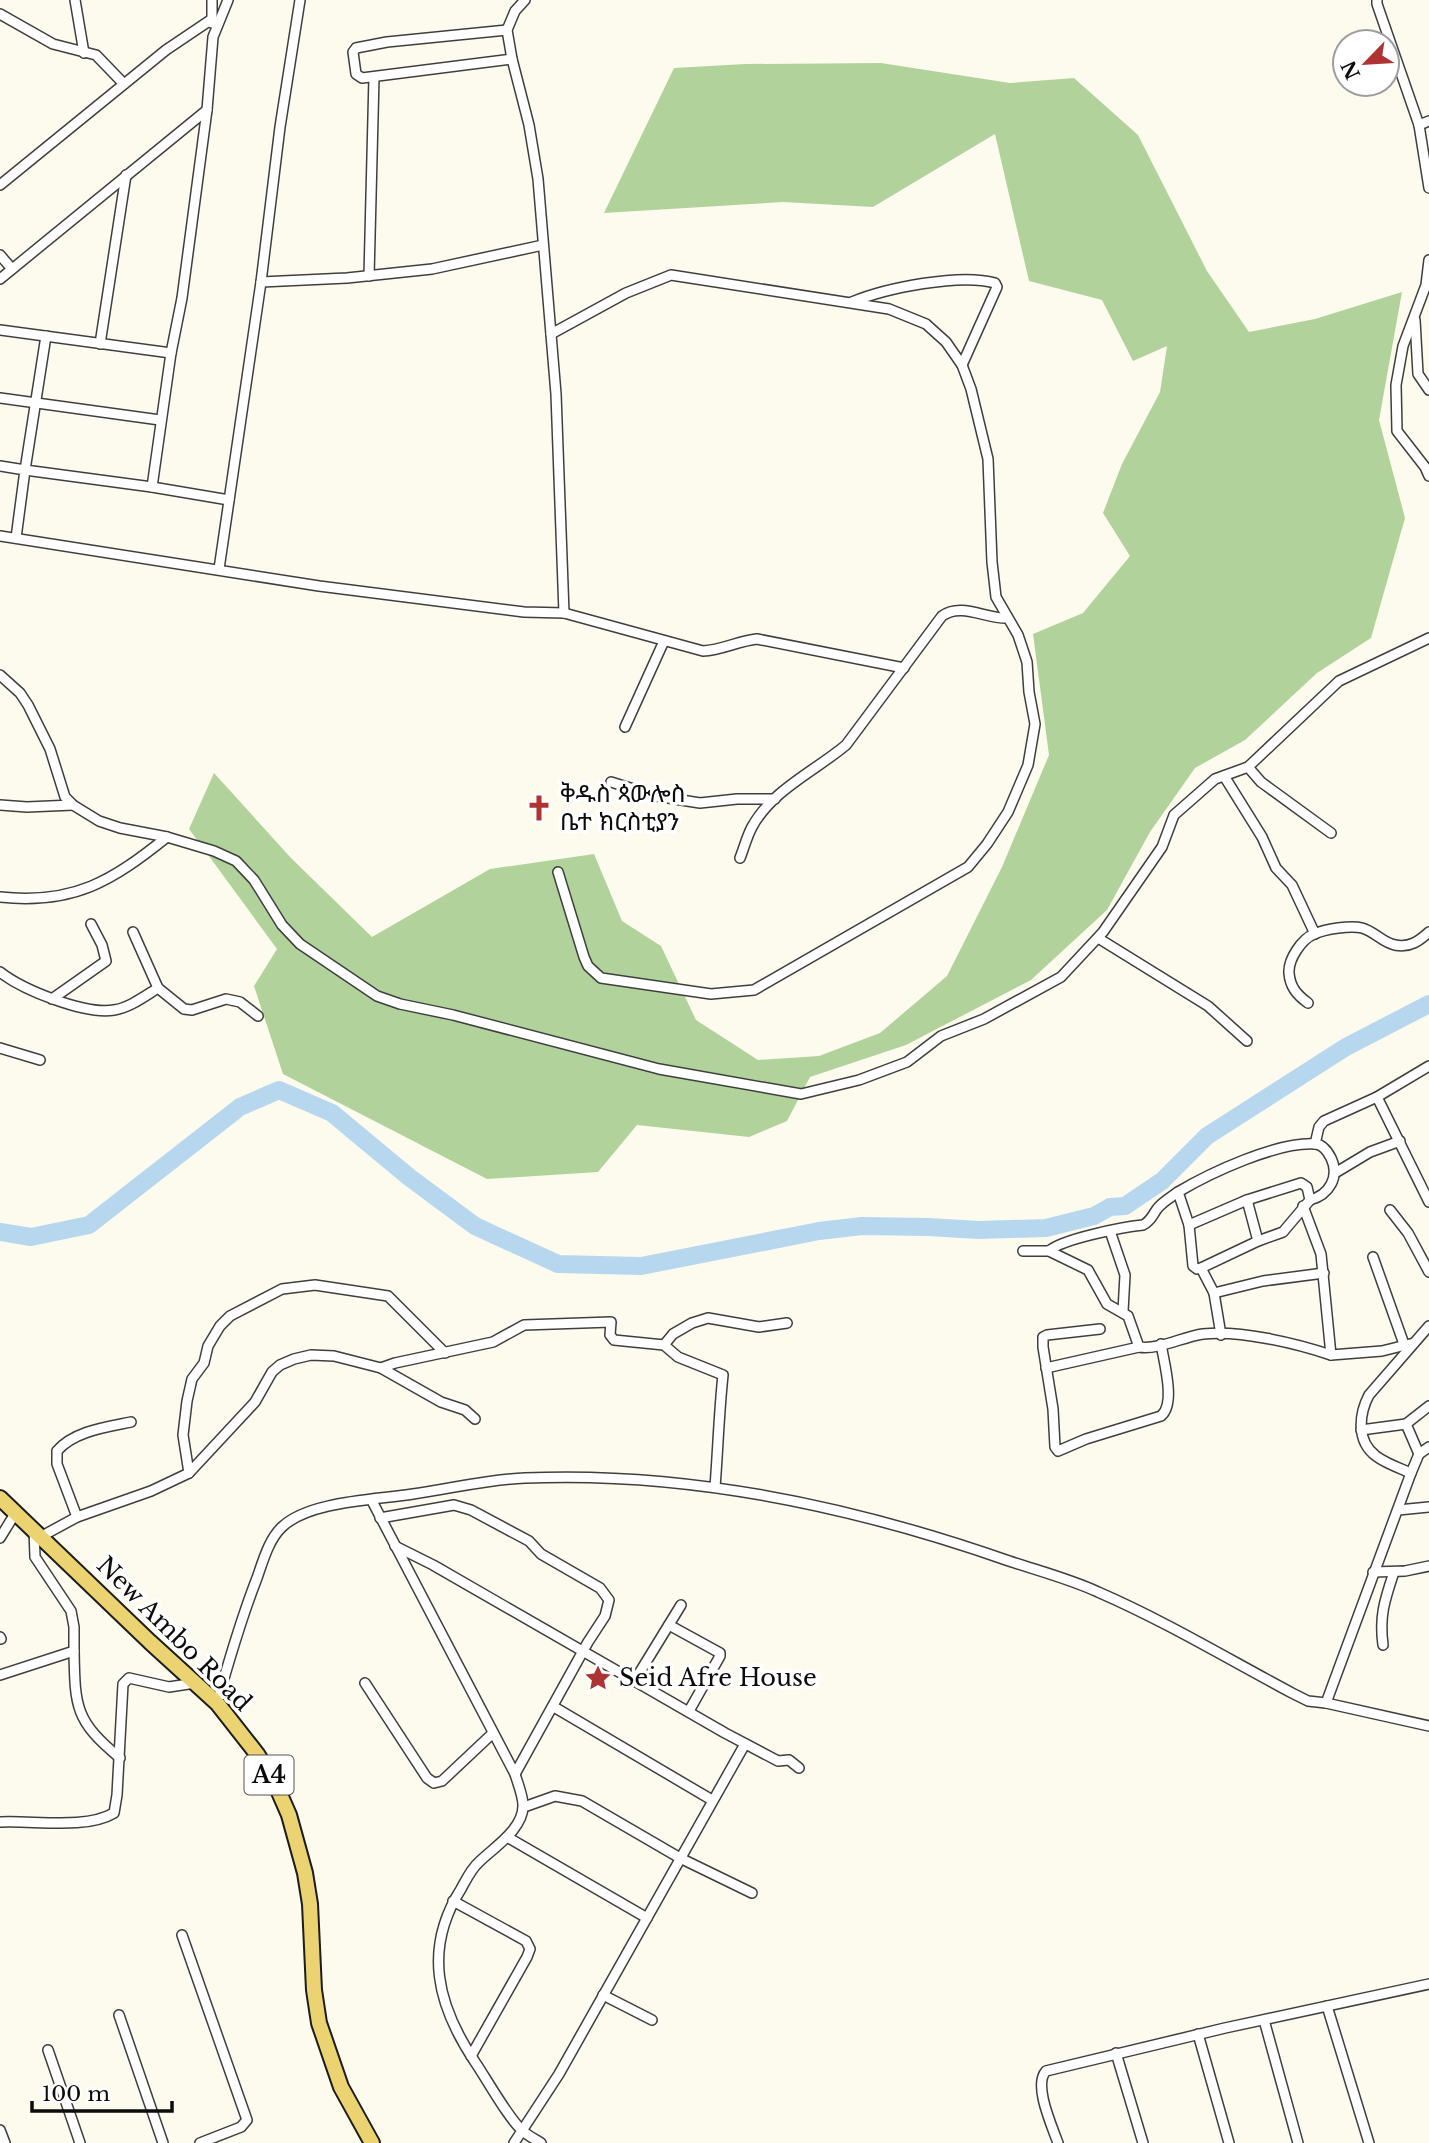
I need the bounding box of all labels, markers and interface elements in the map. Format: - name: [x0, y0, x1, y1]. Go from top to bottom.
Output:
- north arrow: [1331, 28, 1401, 98]
- text: N: [1337, 57, 1365, 83]
- place label: ቅዱስ ጳውሎስ ቤተ ክርስቲያን: [560, 779, 686, 836]
- church icon: ቅዱስ ጳውሎስ ቤተ ክርስቲያን: [524, 793, 554, 823]
- street label: New Ambo Road: [91, 1550, 258, 1717]
- place icon: Seid Afre House: [583, 1663, 613, 1693]
- place label: Seid Afre House: [619, 1663, 817, 1692]
- road number: A4: [244, 1756, 294, 1795]
- scale bar: [32, 2070, 172, 2114]
- text: 100 m: [42, 2081, 110, 2107]

